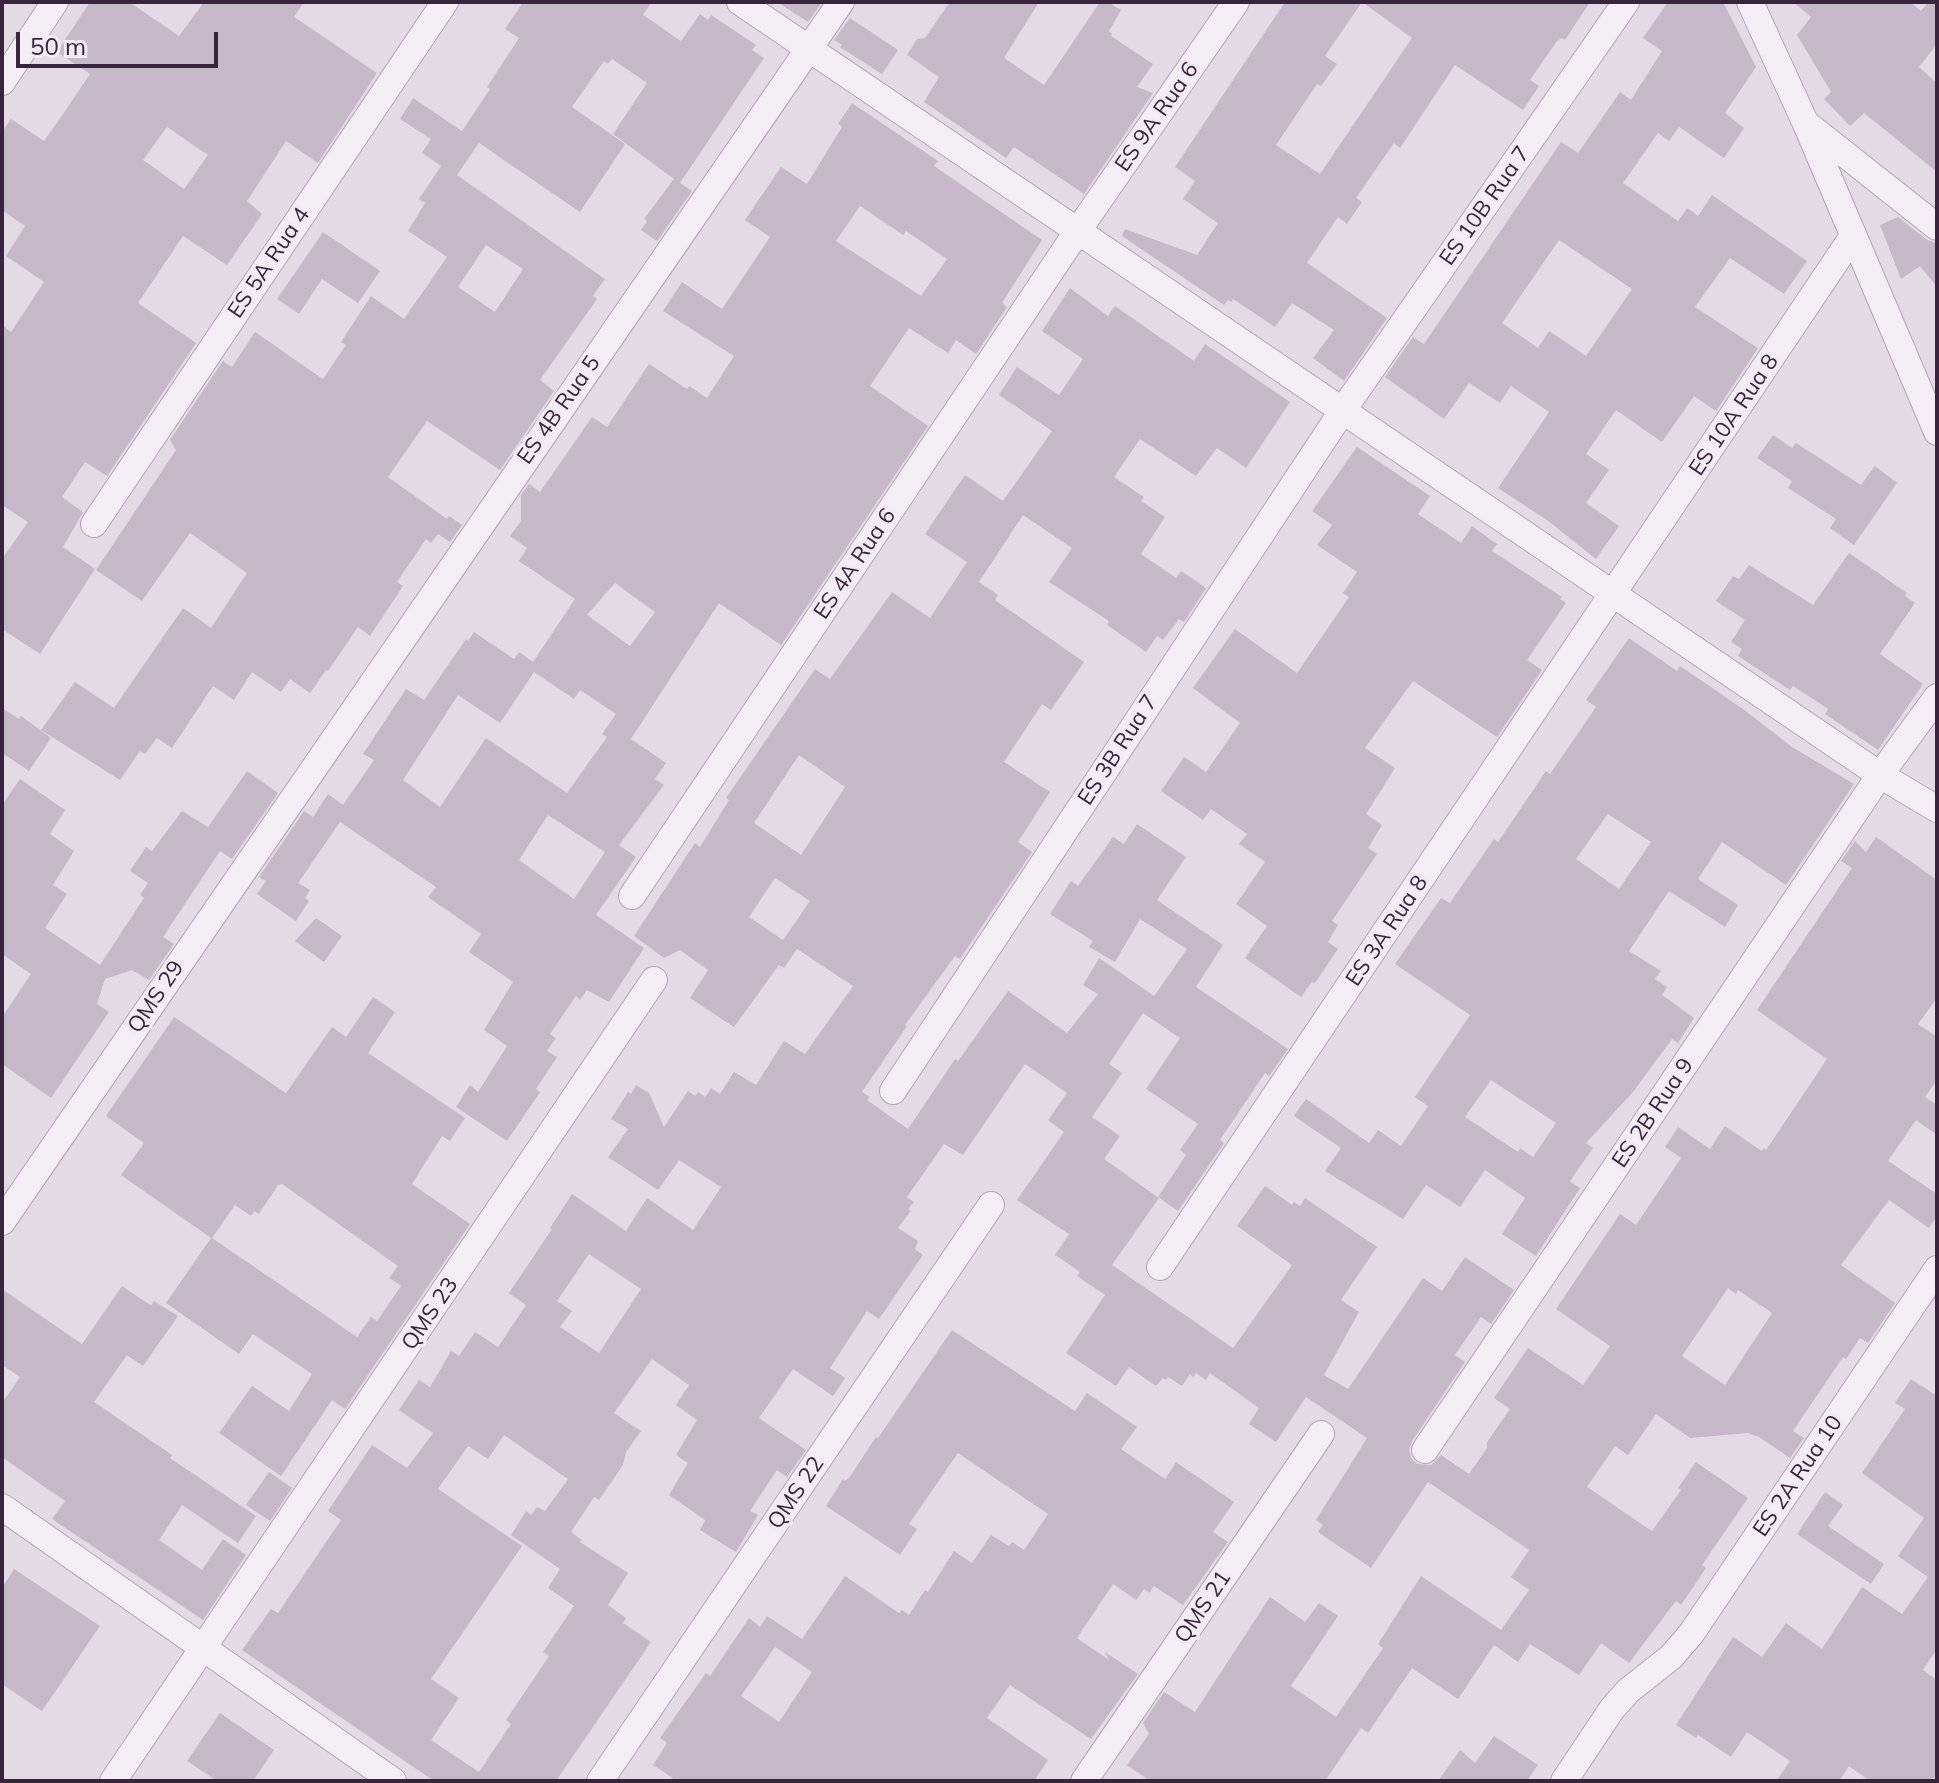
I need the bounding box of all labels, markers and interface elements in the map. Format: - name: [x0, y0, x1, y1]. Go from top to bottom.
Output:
- scale bar: [20, 16, 222, 66]
- text: 50 m: [30, 31, 86, 61]
- street label: ES 9A Rua 6: [1110, 57, 1204, 177]
- street label: ES 10B Rua 7: [1434, 141, 1536, 271]
- street label: ES 5A Rua 4: [222, 203, 316, 323]
- street label: ES 10A Rua 8: [1684, 349, 1784, 481]
- street label: ES 4B Rua 5: [512, 351, 606, 469]
- street label: ES 4A Rua 6: [808, 504, 902, 624]
- street label: ES 3B Rua 7: [1073, 690, 1163, 810]
- street label: ES 3A Rua 8: [1340, 871, 1434, 991]
- street label: QMS 29: [122, 956, 190, 1038]
- street label: ES 2B Rua 9: [1607, 1053, 1699, 1173]
- street label: QMS 23: [396, 1273, 464, 1355]
- street label: ES 2A Rua 10: [1748, 1410, 1848, 1542]
- street label: QMS 22: [762, 1452, 830, 1534]
- street label: QMS 21: [1169, 1566, 1237, 1648]

